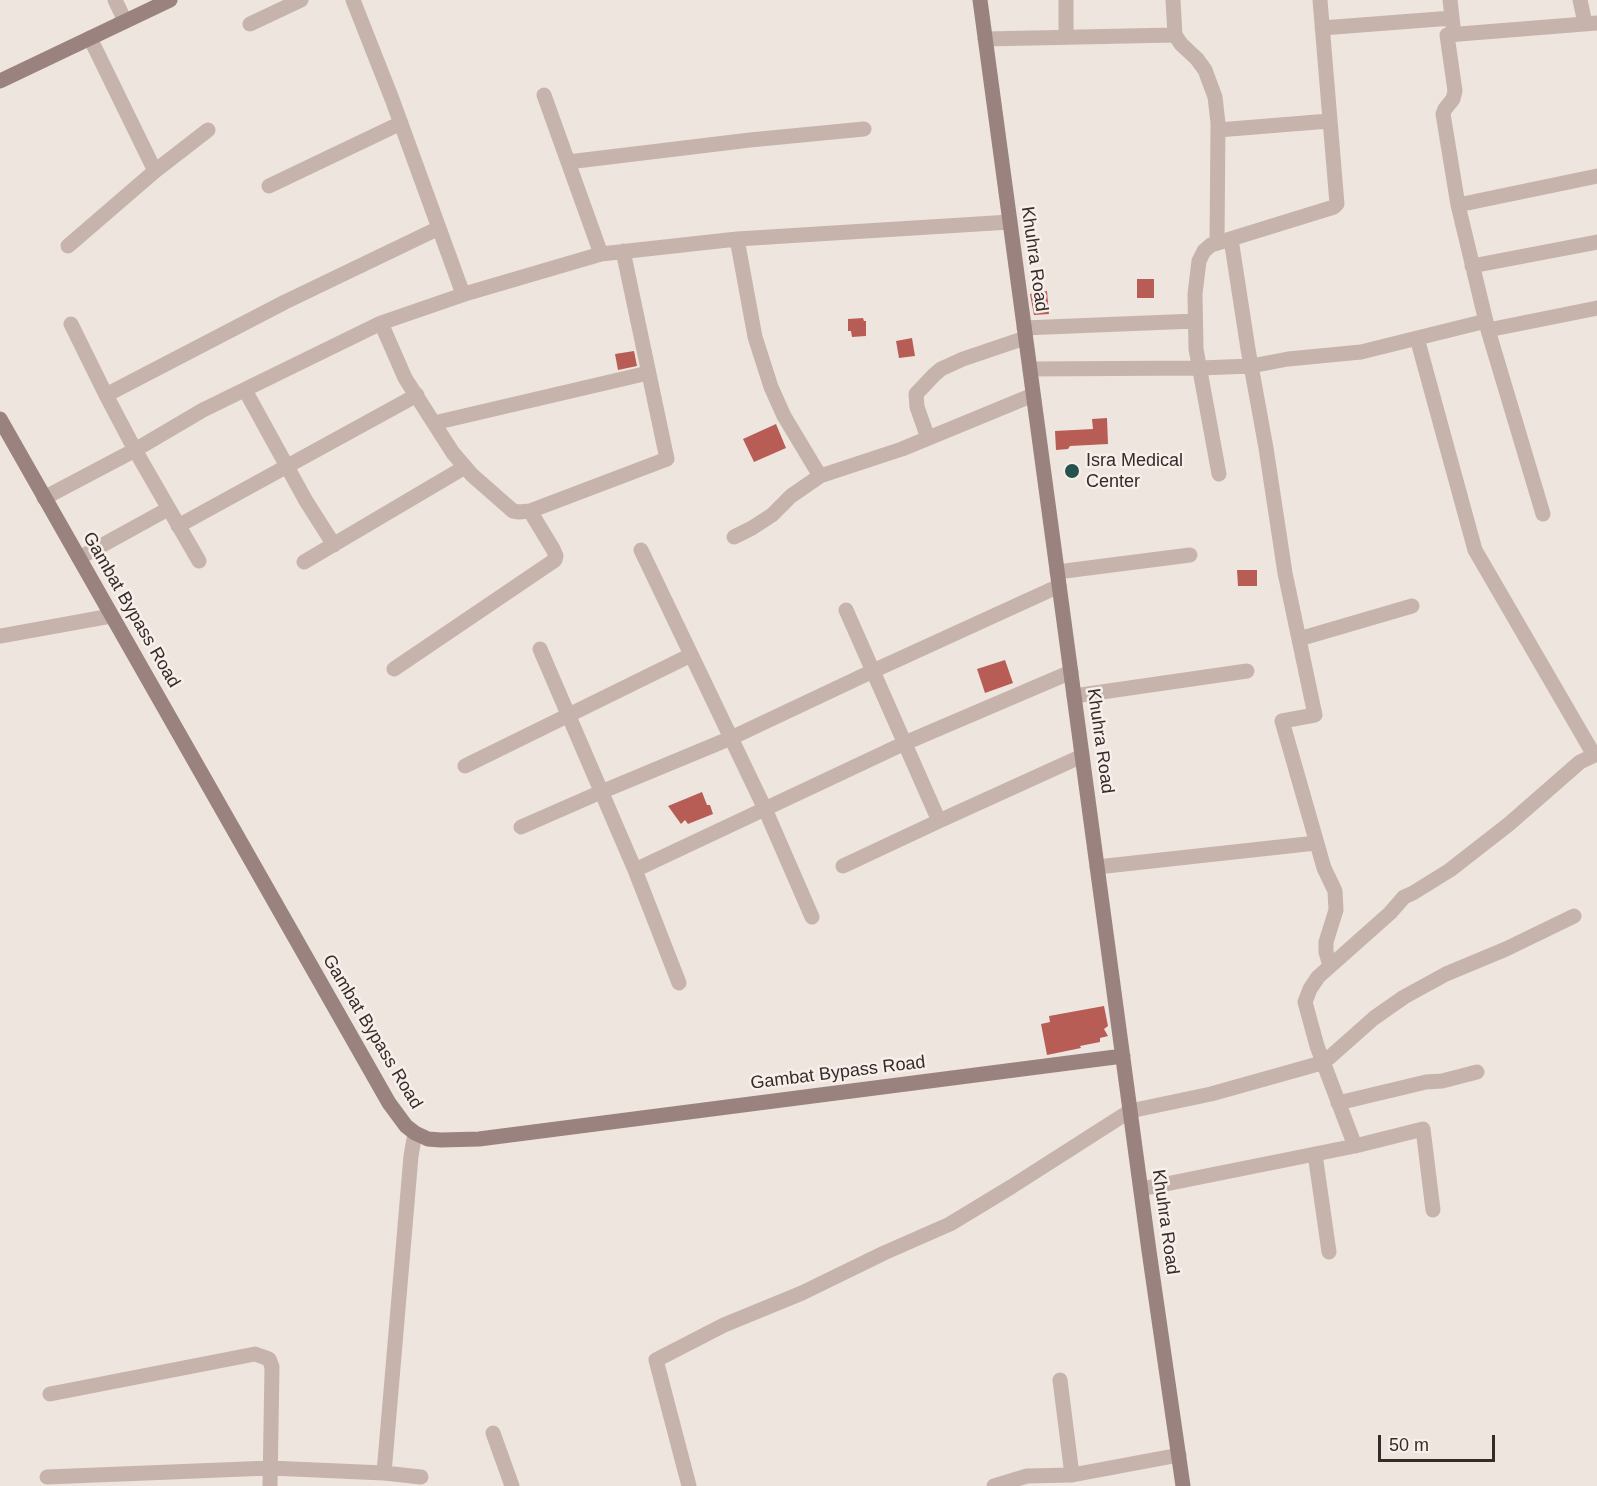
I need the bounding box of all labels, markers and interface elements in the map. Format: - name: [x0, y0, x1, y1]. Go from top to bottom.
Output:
- street label: Khuhra Road: [1016, 205, 1052, 313]
- place label: Isra Medical Center: [1086, 450, 1183, 492]
- marker: Isra Medical Center: [1063, 462, 1081, 480]
- street label: Gambat Bypass Road: [78, 528, 184, 692]
- street label: Khuhra Road: [1082, 687, 1118, 795]
- street label: Gambat Bypass Road: [317, 951, 427, 1113]
- street label: Gambat Bypass Road: [749, 1052, 927, 1094]
- street label: Khuhra Road: [1147, 1168, 1183, 1276]
- scale bar: [1381, 1423, 1498, 1461]
- text: 50 m: [1389, 1435, 1429, 1455]

